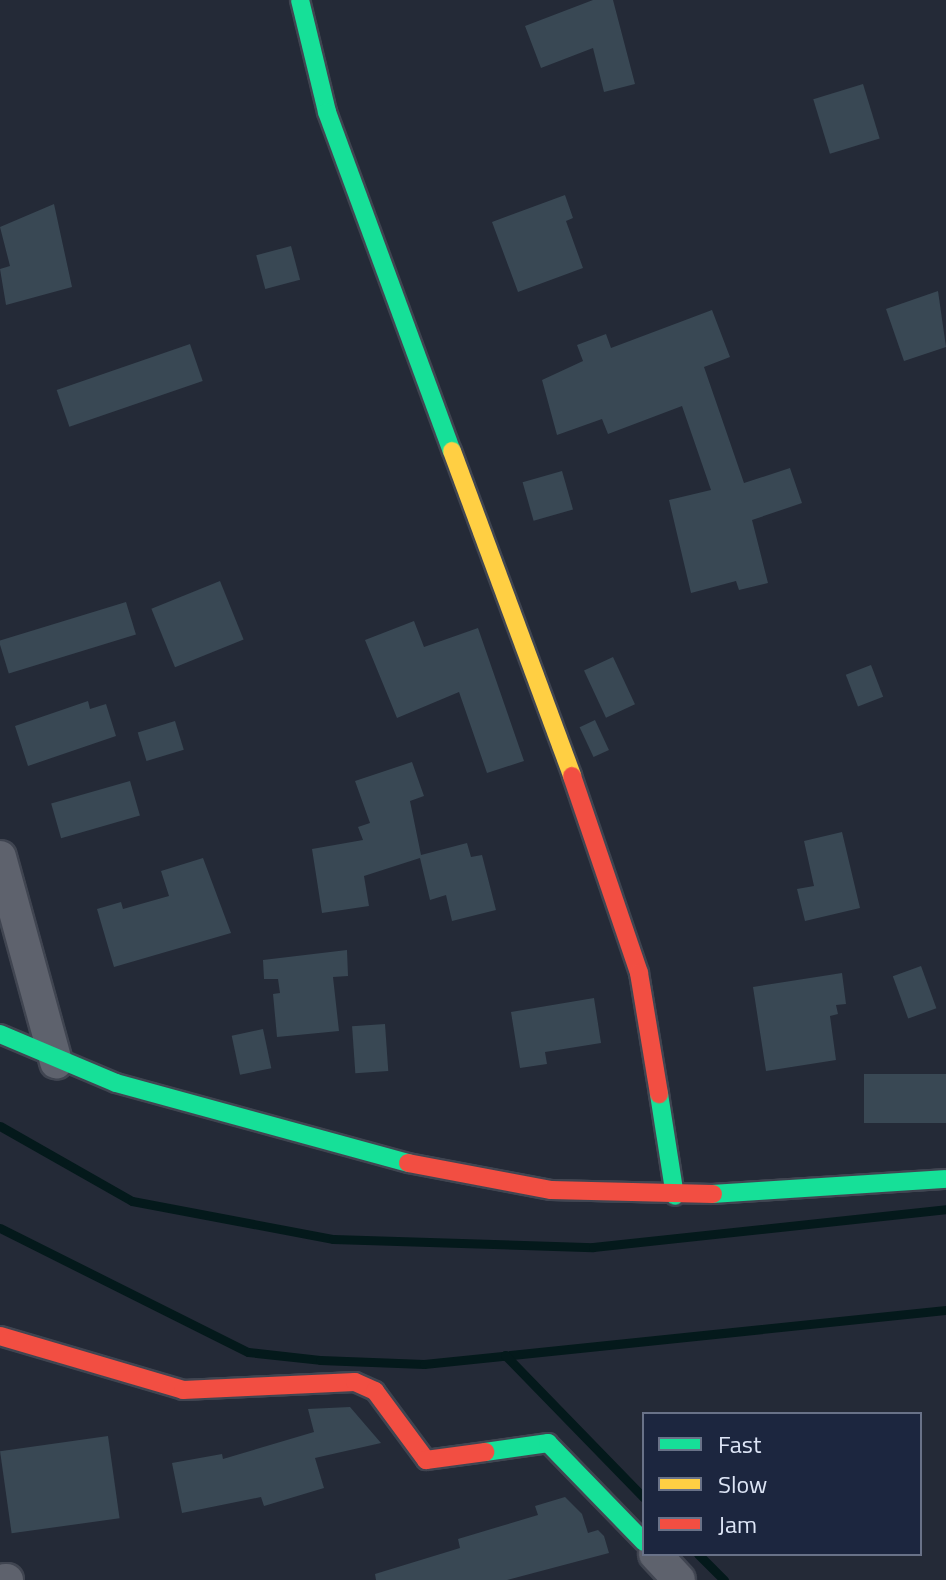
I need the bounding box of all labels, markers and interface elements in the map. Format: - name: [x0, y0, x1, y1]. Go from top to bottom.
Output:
- legend: [642, 1412, 922, 1556]
- text: Fast: [718, 1426, 761, 1462]
- text: Slow: [718, 1466, 767, 1502]
- text: Jam: [718, 1506, 757, 1542]

